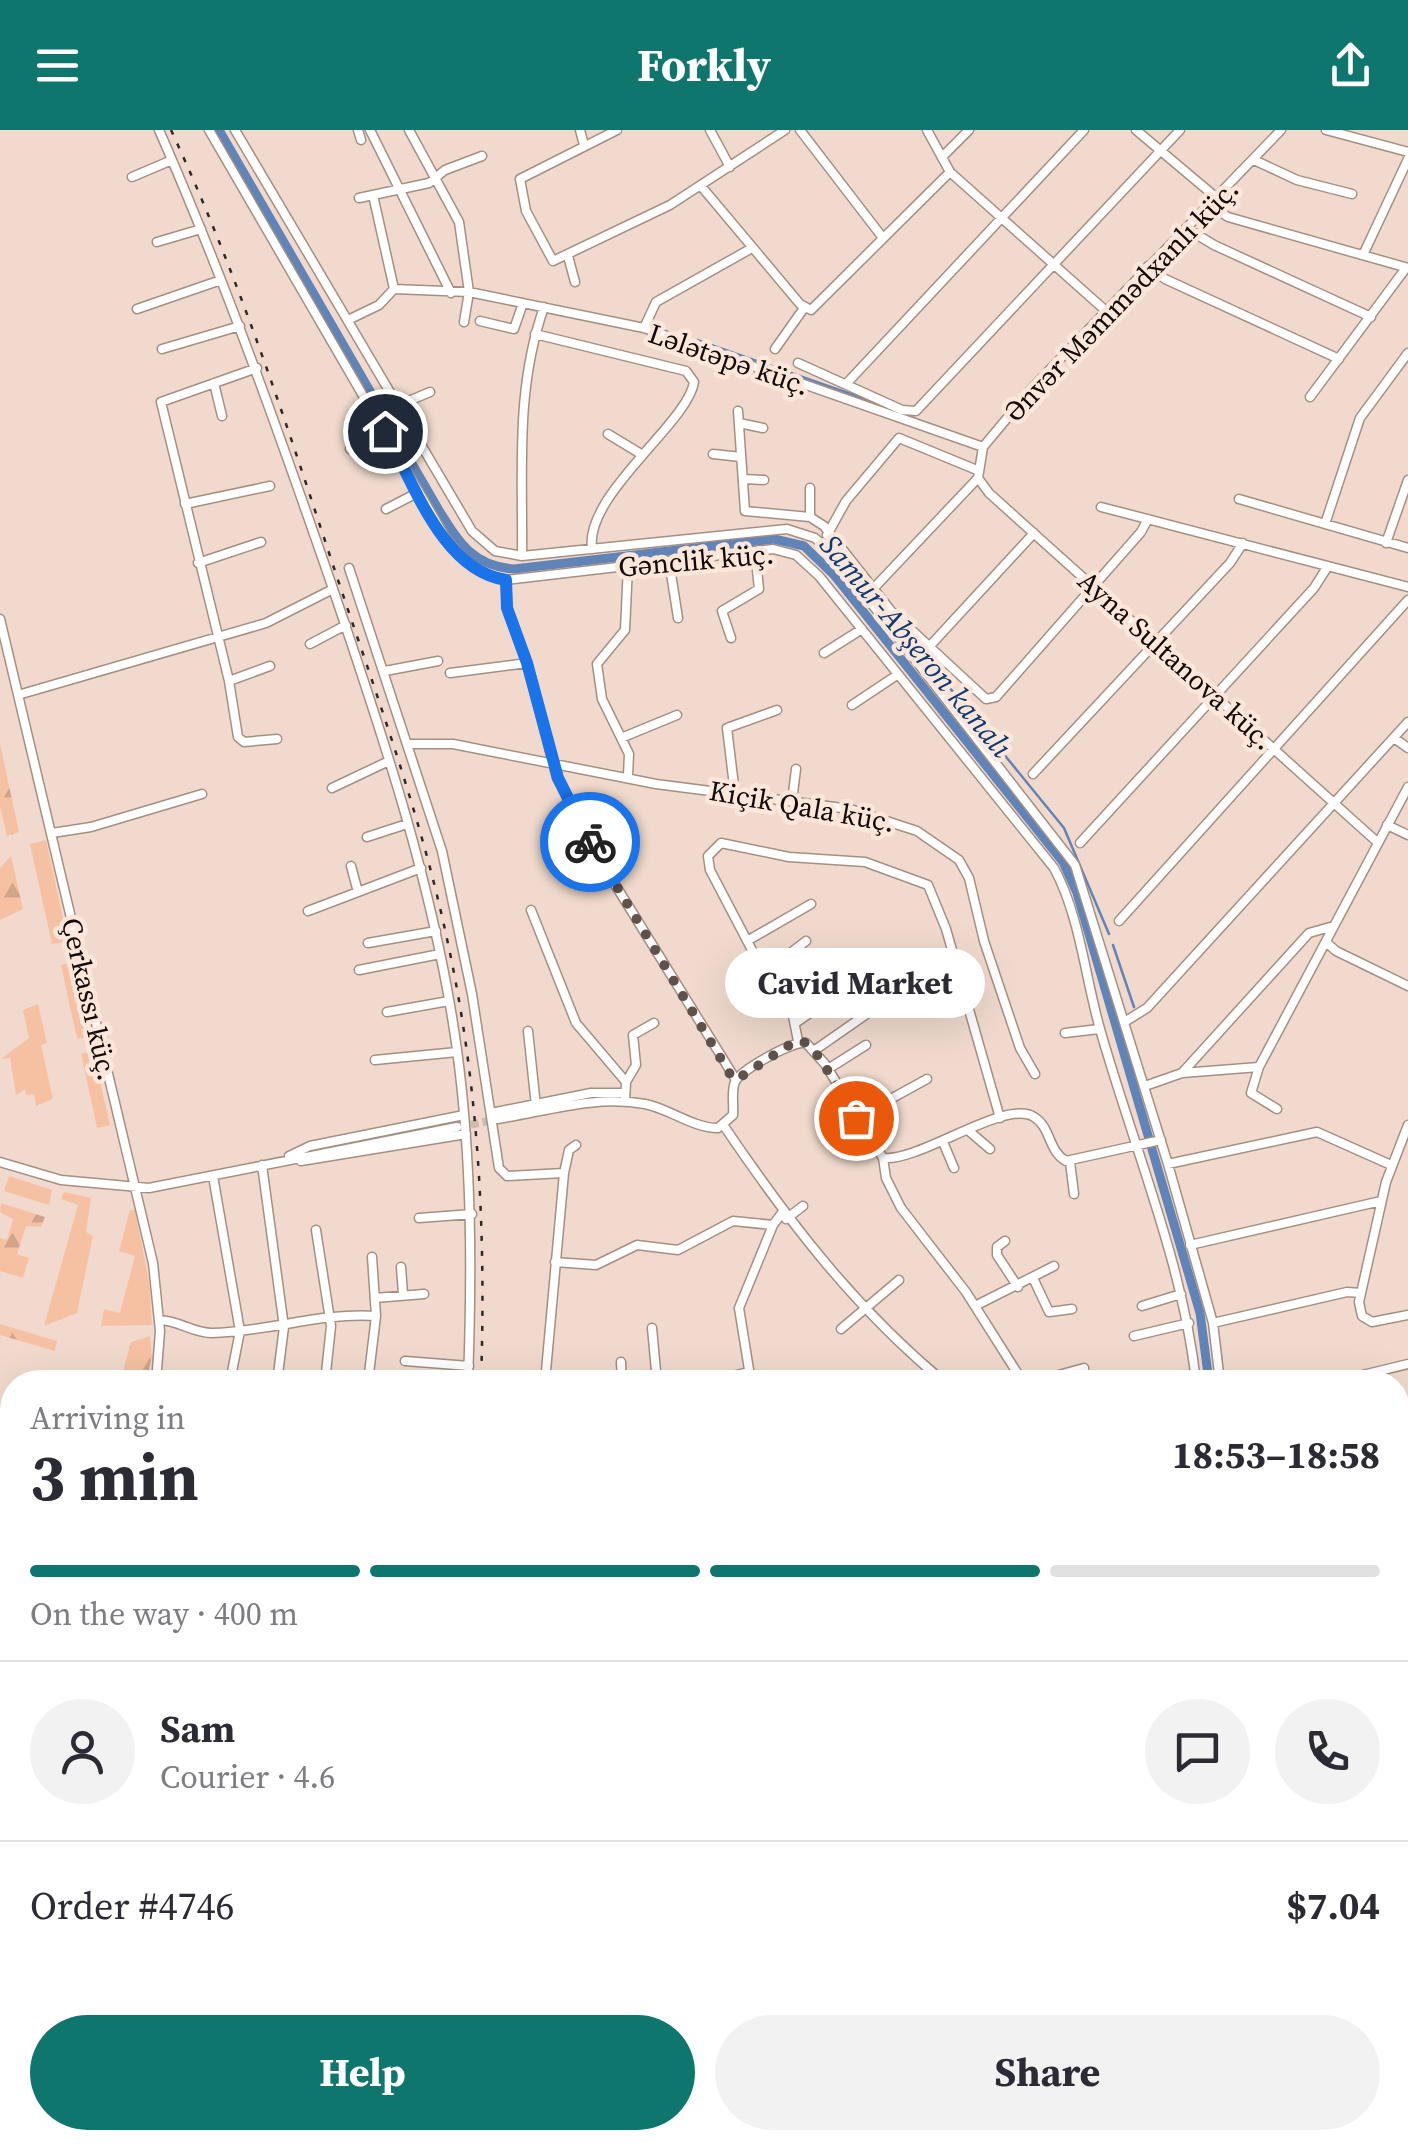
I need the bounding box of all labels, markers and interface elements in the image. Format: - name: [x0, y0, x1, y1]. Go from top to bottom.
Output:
- text: Forkly: [637, 34, 771, 96]
- icon: menu: [30, 38, 85, 93]
- icon: share: [1323, 38, 1378, 93]
- street label: Ənvər Məmmədxanlı küç.: [995, 171, 1247, 429]
- street label: Lələtəpə küç.: [644, 314, 814, 404]
- pin: [343, 389, 428, 474]
- icon: home: [358, 404, 413, 459]
- water label: Samur-Abşeron kanalı: [811, 525, 1022, 766]
- street label: Gənclik küç.: [617, 534, 775, 586]
- street label: Ayna Sultanova küç.: [1070, 562, 1282, 758]
- street label: Kiçik Qala küç.: [707, 771, 897, 841]
- courier: [540, 792, 640, 892]
- icon: bike: [563, 815, 618, 870]
- street label: Çerkassı küç.: [53, 914, 127, 1084]
- callout: Cavid Market: [726, 948, 986, 1018]
- text: Cavid Market: [758, 961, 952, 1005]
- pin: [814, 1076, 899, 1161]
- icon: bag: [829, 1091, 884, 1146]
- text: Arriving in: [30, 1396, 185, 1440]
- text: 18:53–18:58: [1172, 1429, 1380, 1481]
- text: 3 min: [30, 1433, 199, 1522]
- text: On the way · 400 m: [30, 1592, 298, 1636]
- button: person: [30, 1699, 135, 1804]
- button: chat: [1145, 1699, 1250, 1804]
- button: phone: [1275, 1699, 1380, 1804]
- text: Sam: [160, 1703, 235, 1755]
- text: Courier · 4.6: [160, 1755, 335, 1799]
- text: Order #4746: [30, 1880, 234, 1932]
- text: $7.04: [1286, 1880, 1380, 1932]
- button: Help: [30, 2015, 695, 2130]
- button: Share: [715, 2015, 1380, 2130]

